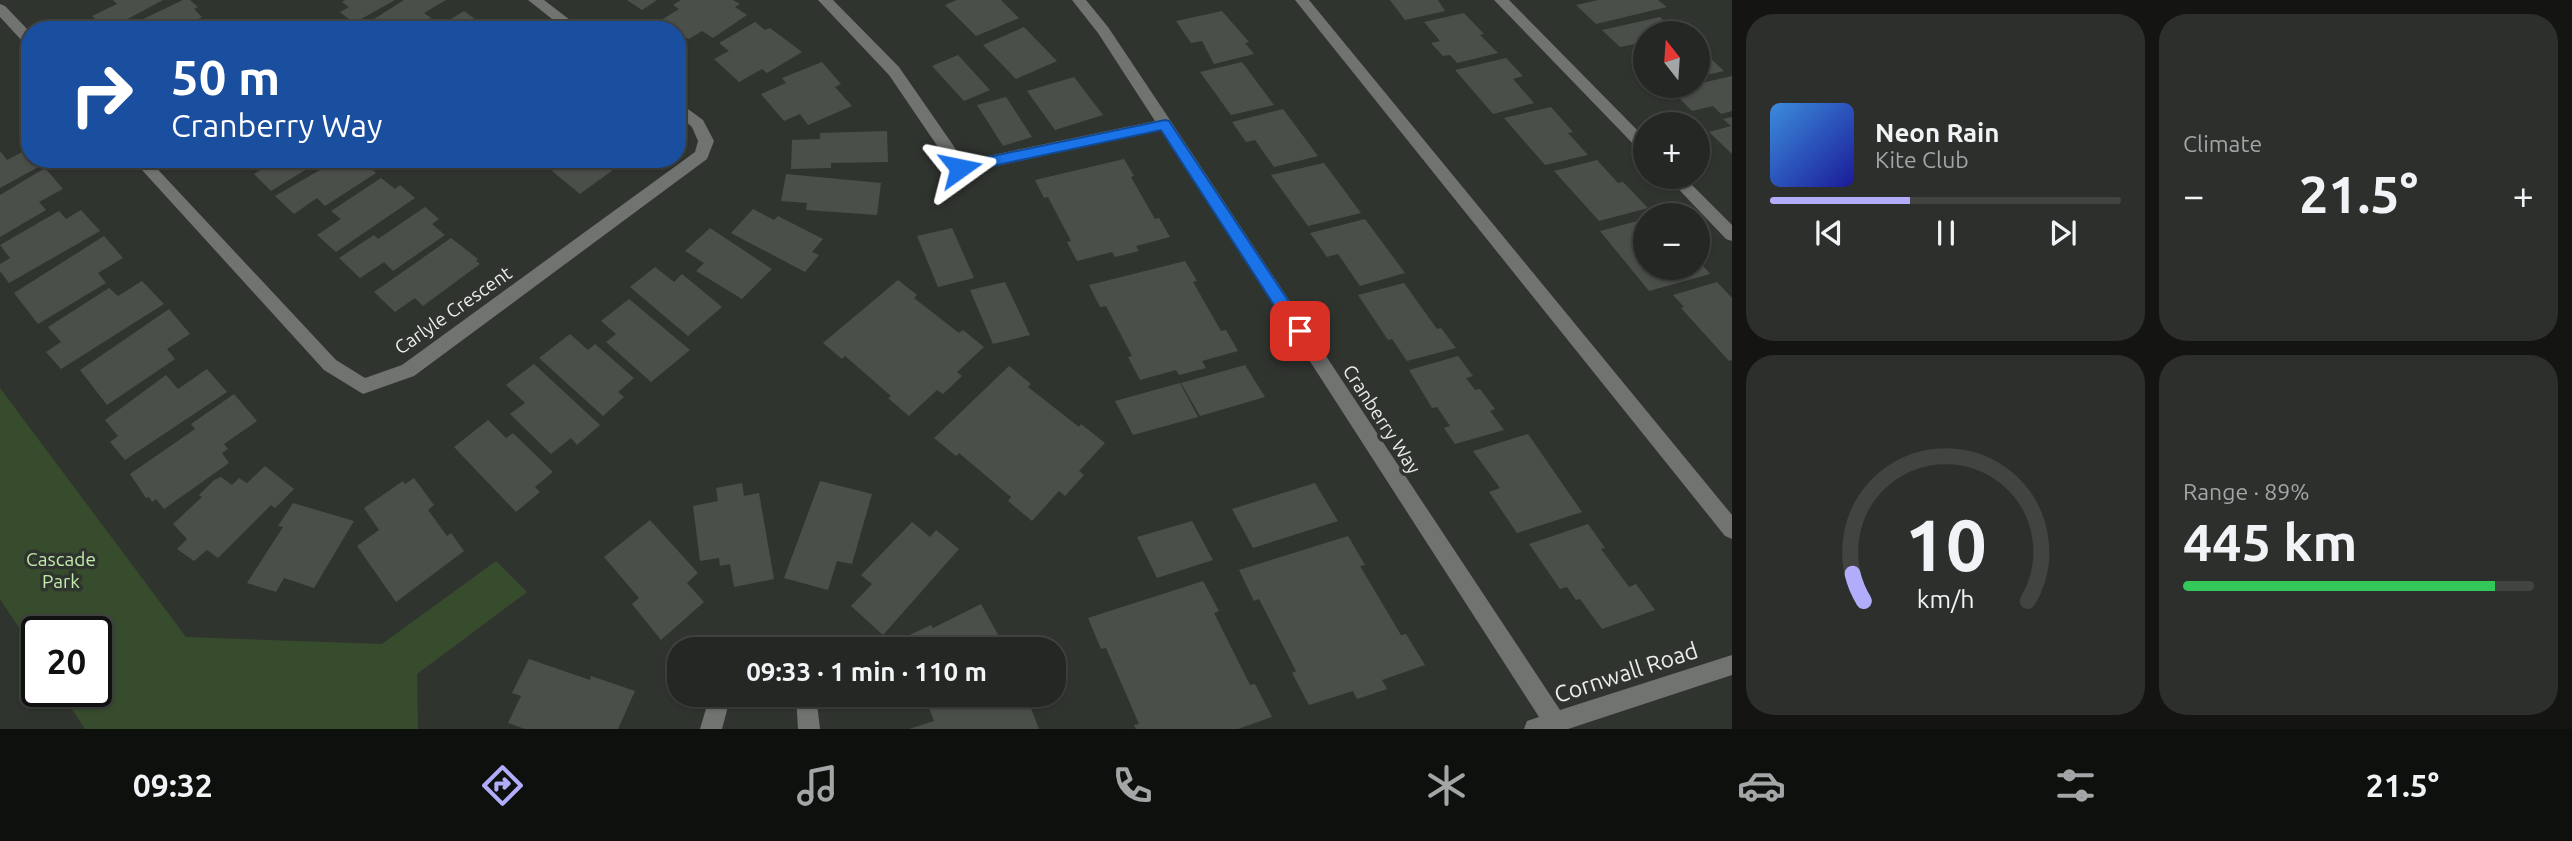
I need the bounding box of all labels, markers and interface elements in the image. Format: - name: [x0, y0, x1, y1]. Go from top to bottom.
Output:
- north arrow: [1633, 21, 1710, 98]
- map controls: [1633, 21, 1710, 280]
- icon: right: [56, 49, 147, 140]
- text: 50 m: [171, 49, 280, 104]
- text: Cranberry Way: [171, 107, 382, 143]
- button: +: [1633, 112, 1710, 189]
- text: Neon Rain: [1875, 118, 2000, 147]
- position arrow: [923, 131, 997, 205]
- text: Climate: [2183, 131, 2262, 156]
- text: Kite Club: [1875, 147, 1969, 172]
- text: 21.5°: [2299, 165, 2418, 223]
- text: −: [2183, 174, 2204, 216]
- text: +: [2513, 174, 2534, 216]
- button: −: [1633, 203, 1710, 280]
- icon: previous: [1810, 214, 1848, 252]
- icon: pause: [1927, 214, 1965, 252]
- icon: next: [2044, 214, 2082, 252]
- street label: Carlyle Crescent: [390, 261, 516, 359]
- pin: [1270, 301, 1330, 361]
- icon: arrive: [1281, 312, 1319, 350]
- street label: Cranberry Way: [1339, 360, 1425, 478]
- text: Range · 89%: [2183, 479, 2310, 504]
- text: 10: [1904, 503, 1987, 585]
- text: 445 km: [2183, 513, 2357, 571]
- park label: Cascade Park: [26, 548, 96, 592]
- text: km/h: [1917, 585, 1974, 613]
- speed limit sign: 20: [21, 616, 112, 707]
- street label: Cornwall Road: [1551, 637, 1701, 707]
- text: 09:33 · 1 min · 110 m: [746, 657, 987, 686]
- icon: directions: [478, 761, 527, 810]
- icon: music: [793, 761, 842, 810]
- icon: phone: [1108, 761, 1157, 810]
- icon: climate: [1422, 761, 1471, 810]
- icon: car: [1737, 761, 1786, 810]
- icon: filters: [2051, 761, 2100, 810]
- text: 09:32: [133, 767, 213, 803]
- text: 21.5°: [2366, 767, 2439, 803]

